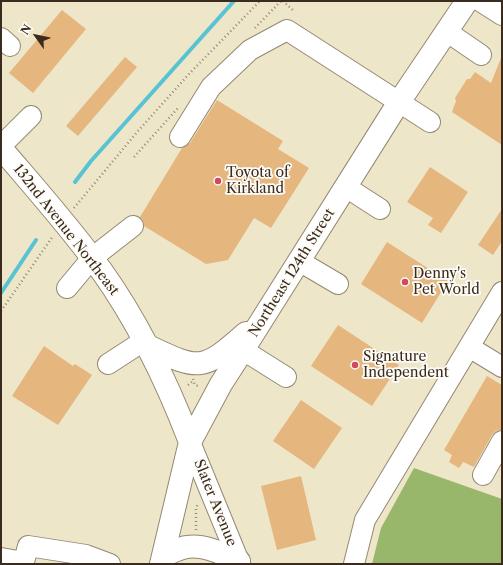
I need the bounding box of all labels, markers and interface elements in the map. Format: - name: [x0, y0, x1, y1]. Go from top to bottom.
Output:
- north arrow: [16, 16, 56, 56]
- text: N: [17, 22, 34, 37]
- street label: 132nd Avenue Northeast: [10, 161, 122, 299]
- place label: Toyota of Kirkland: [226, 165, 289, 198]
- marker: Toyota of Kirkland: [213, 176, 223, 186]
- street label: Northeast 124th Street: [246, 206, 338, 340]
- place label: Denny's Pet World: [413, 266, 480, 298]
- marker: Denny's Pet World: [400, 277, 410, 287]
- place label: Signature Independent: [363, 349, 449, 382]
- marker: Signature Independent: [350, 360, 360, 370]
- street label: Slater Avenue: [190, 457, 240, 549]

